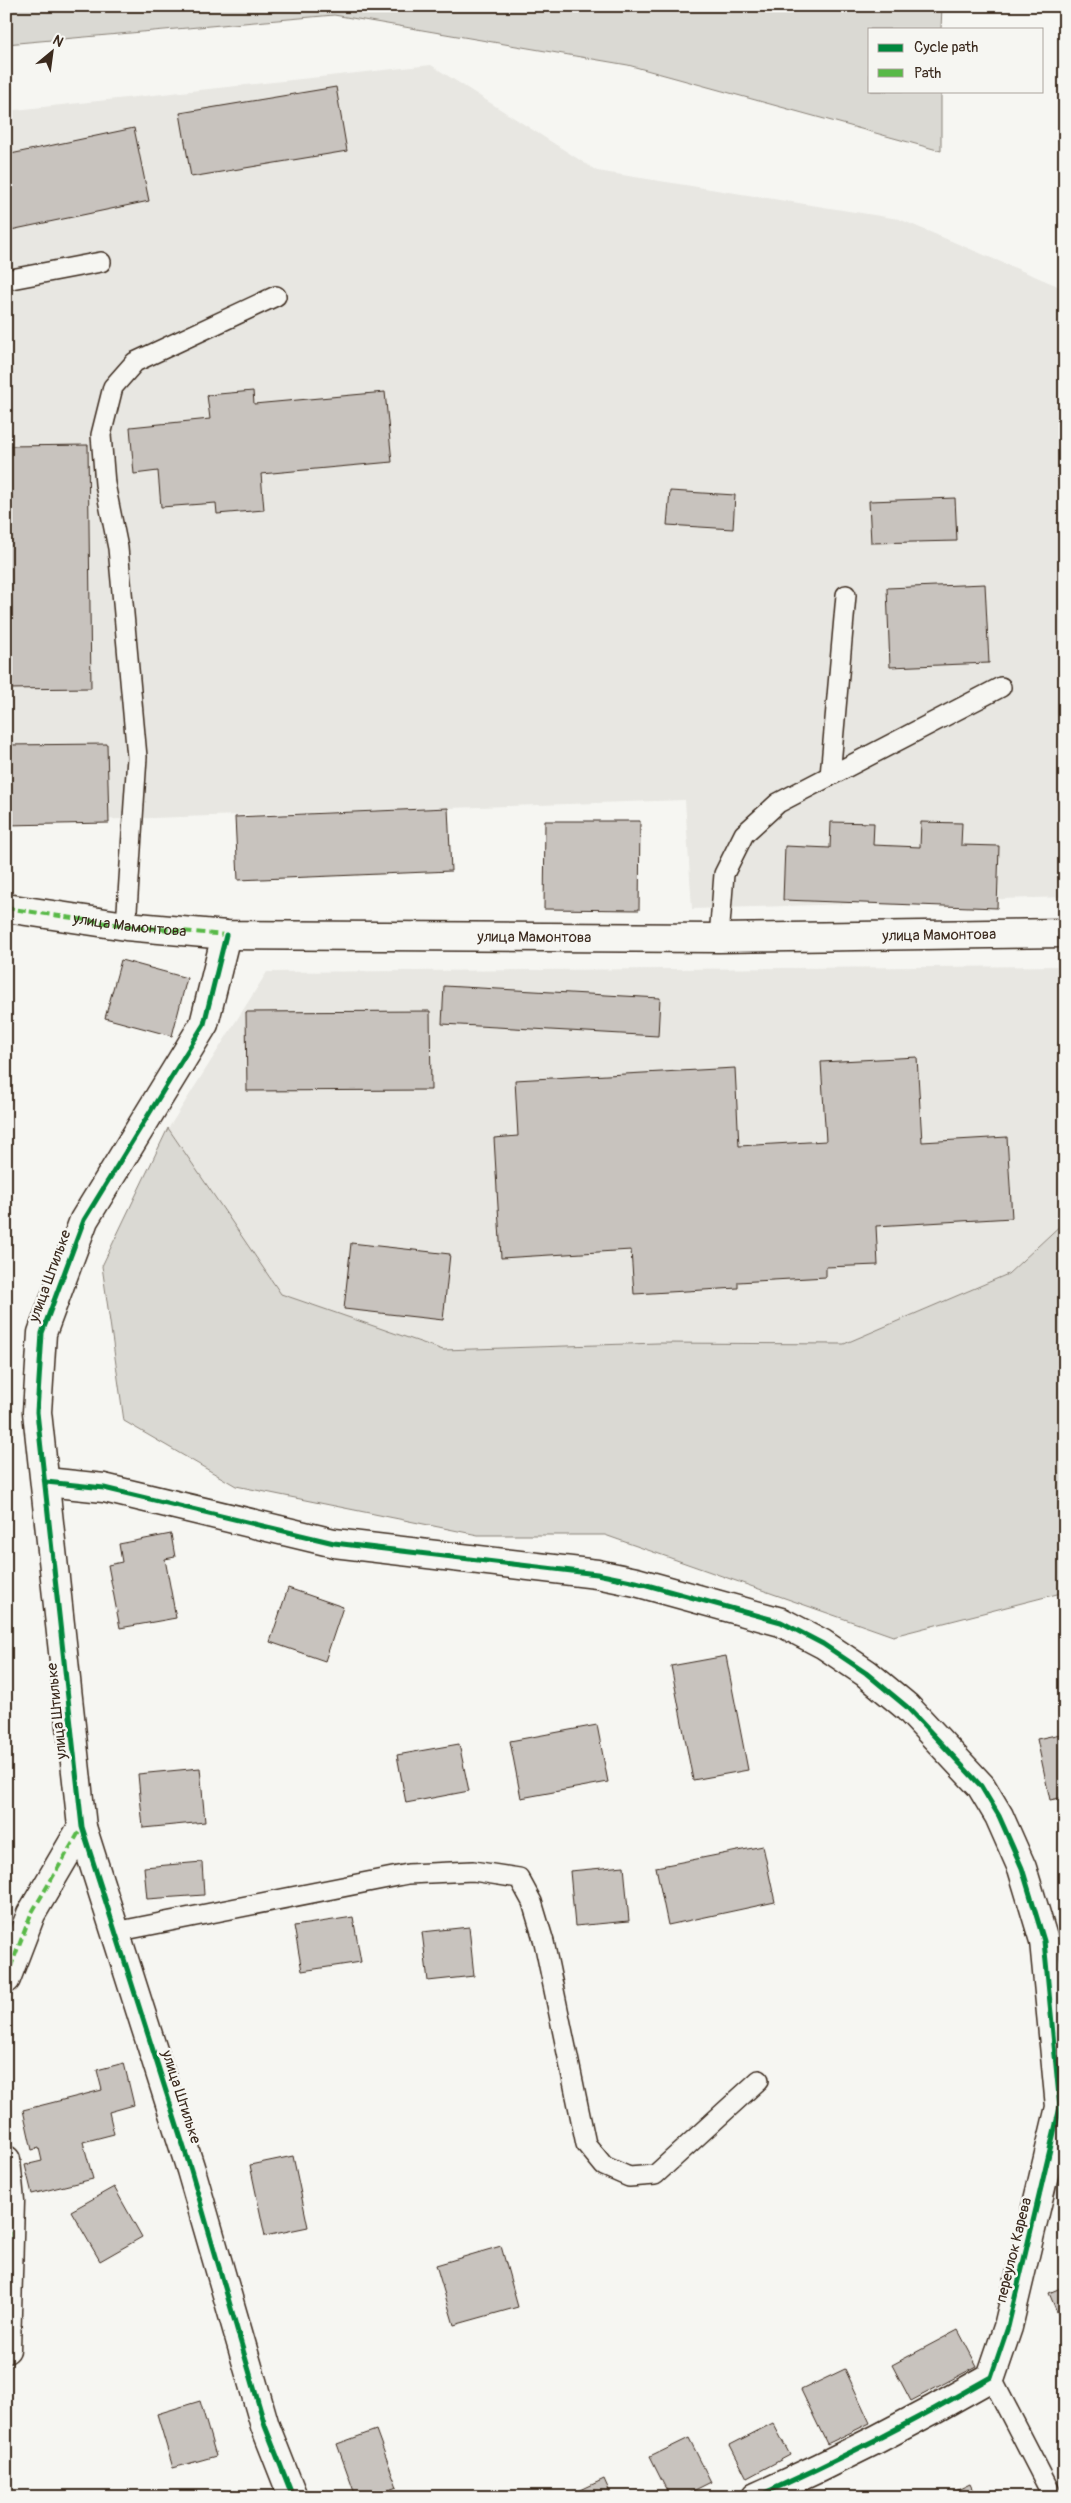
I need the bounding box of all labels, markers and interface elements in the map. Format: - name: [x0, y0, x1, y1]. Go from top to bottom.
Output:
- north arrow: [28, 28, 78, 78]
- legend: [868, 28, 1044, 92]
- text: N: [50, 31, 66, 51]
- text: Cycle path: [914, 38, 978, 57]
- text: Path: [914, 64, 941, 83]
- street label: улица Мамонтова: [71, 909, 187, 941]
- street label: улица Мамонтова: [881, 924, 996, 945]
- street label: улица Мамонтова: [476, 927, 591, 947]
- street label: улица Штильке: [24, 1227, 76, 1326]
- street label: улица Штильке: [42, 1661, 72, 1761]
- street label: улица Штильке: [157, 2047, 205, 2147]
- street label: переулок Карева: [992, 2196, 1036, 2304]

